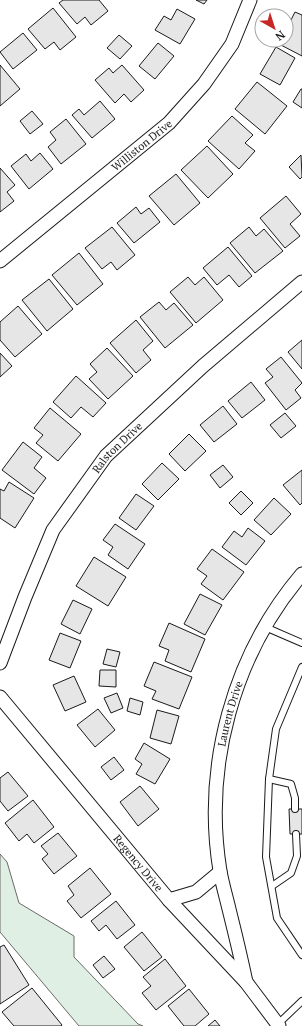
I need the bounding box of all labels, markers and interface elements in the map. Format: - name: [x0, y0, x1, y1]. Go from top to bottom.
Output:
- north arrow: [254, 8, 294, 48]
- text: N: [272, 28, 288, 44]
- street label: Williston Drive: [109, 116, 175, 174]
- street label: Ralston Drive: [89, 419, 146, 476]
- street label: Laurent Drive: [214, 679, 246, 748]
- street label: Regency Drive: [110, 832, 166, 895]

